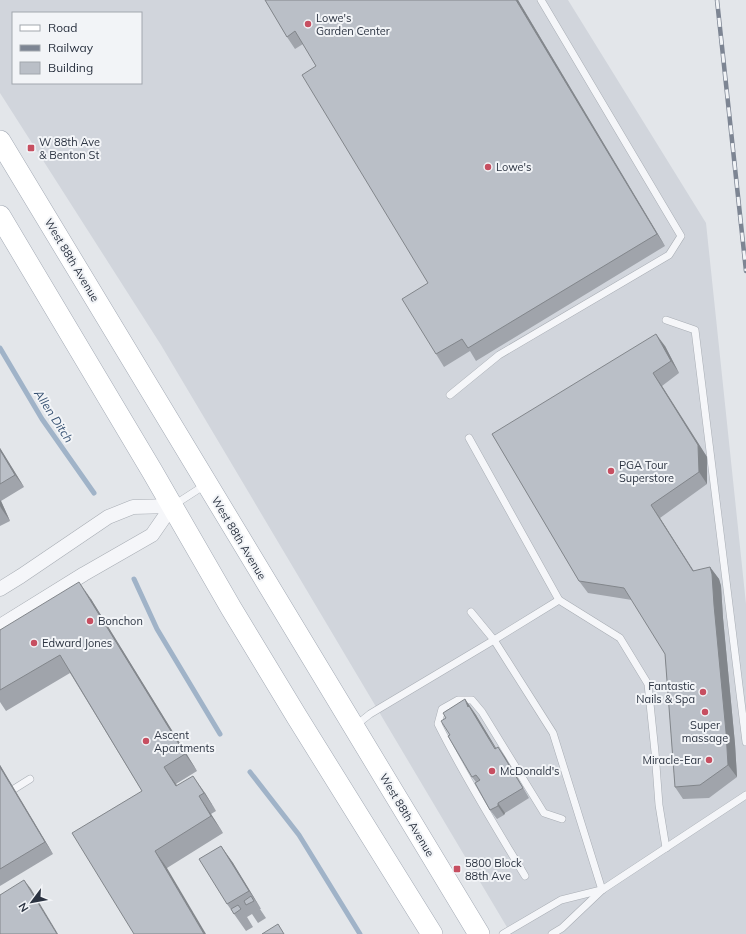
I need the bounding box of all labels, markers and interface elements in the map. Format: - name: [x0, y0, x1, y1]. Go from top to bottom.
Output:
- place label: Lowe's Garden Center: [316, 11, 390, 38]
- legend: [12, 12, 142, 84]
- marker: Lowe's Garden Center: [303, 19, 313, 29]
- text: Road: [48, 20, 77, 35]
- text: Railway: [48, 40, 94, 55]
- text: Building: [48, 60, 93, 75]
- place label: W 88th Ave & Benton St: [39, 135, 100, 162]
- marker: W 88th Ave & Benton St: [26, 143, 36, 153]
- place label: Lowe's: [496, 160, 532, 174]
- marker: Lowe's: [483, 162, 493, 172]
- street label: West 88th Avenue: [42, 216, 102, 304]
- water label: Allen Ditch: [31, 386, 77, 445]
- place label: PGA Tour Superstore: [619, 458, 674, 485]
- marker: PGA Tour Superstore: [606, 466, 616, 476]
- street label: West 88th Avenue: [209, 494, 269, 582]
- place label: Bonchon: [98, 614, 143, 628]
- marker: Bonchon: [85, 616, 95, 626]
- place label: Edward Jones: [42, 636, 112, 650]
- marker: Edward Jones: [29, 638, 39, 648]
- place label: Fantastic Nails & Spa: [636, 679, 696, 706]
- marker: Fantastic Nails & Spa: [698, 687, 708, 697]
- marker: Super massage: [700, 707, 710, 717]
- place label: Super massage: [682, 718, 728, 745]
- place label: Ascent Apartments: [154, 728, 215, 755]
- marker: Ascent Apartments: [141, 736, 151, 746]
- place label: Miracle-Ear: [643, 753, 701, 767]
- marker: Miracle-Ear: [704, 755, 714, 765]
- place label: McDonald's: [500, 764, 560, 778]
- marker: McDonald's: [487, 766, 497, 776]
- street label: West 88th Avenue: [377, 771, 437, 859]
- place label: 5800 Block 88th Ave: [465, 856, 522, 883]
- marker: 5800 Block 88th Ave: [452, 864, 462, 874]
- north arrow: [12, 882, 52, 922]
- text: N: [15, 900, 32, 915]

